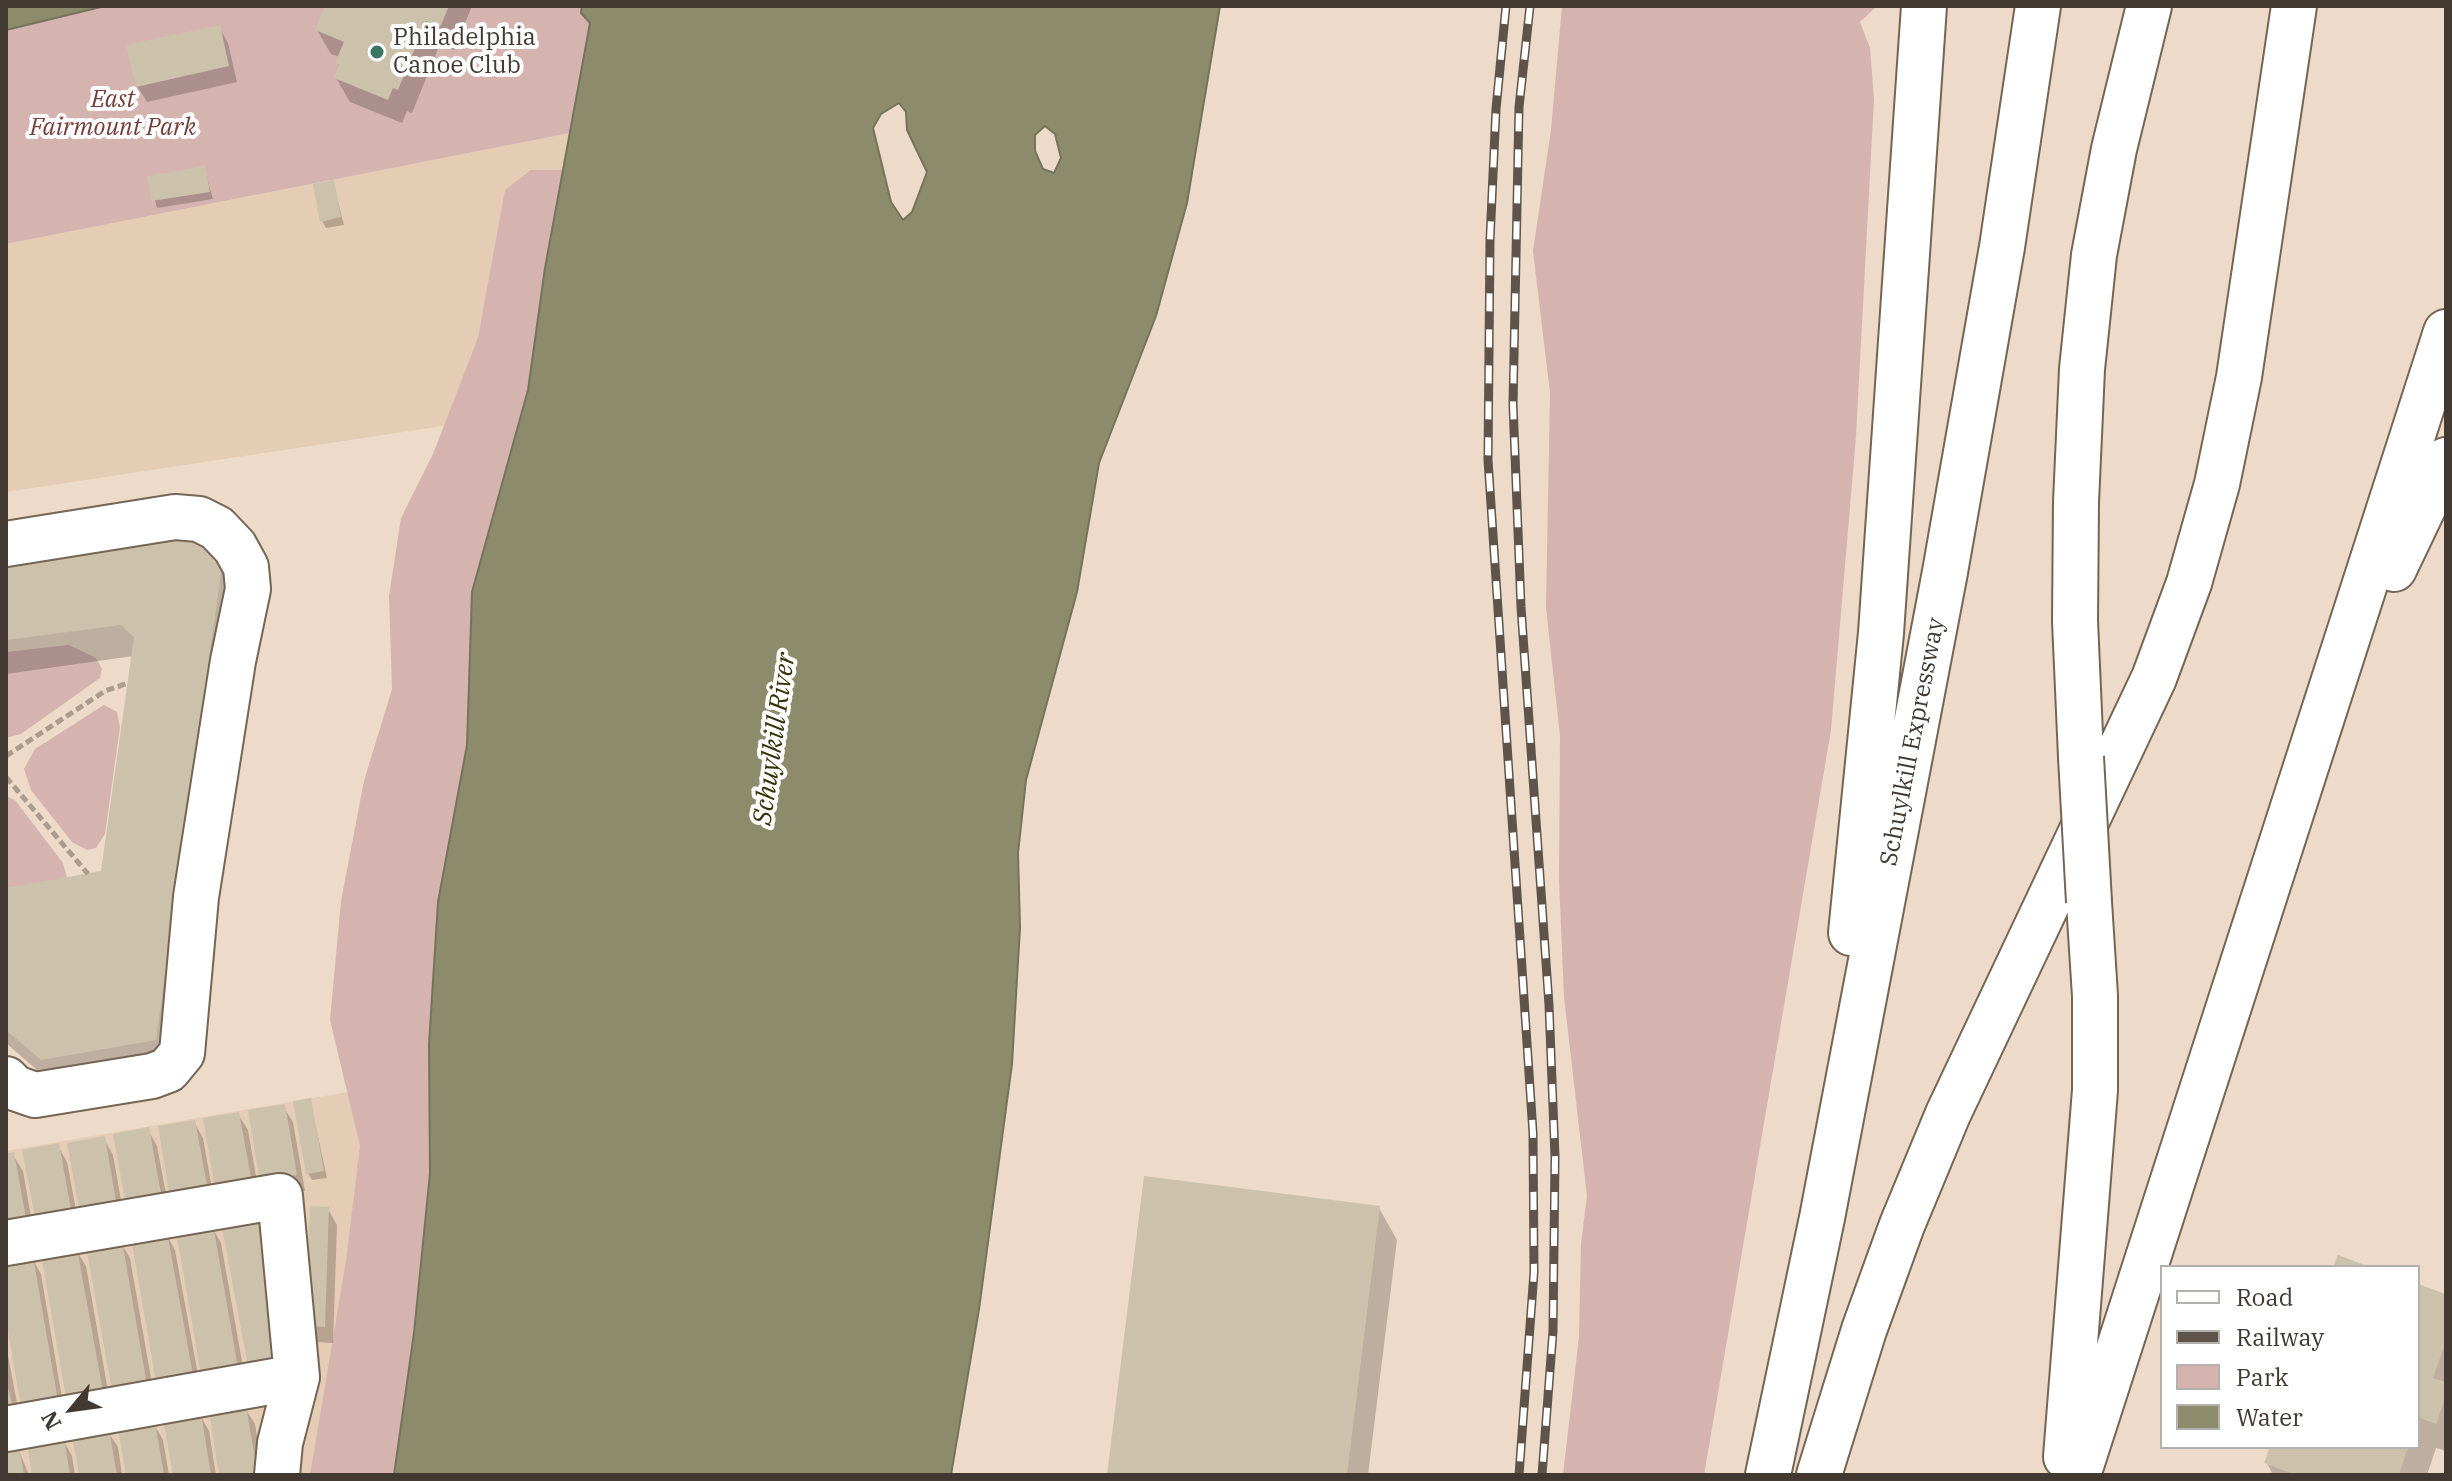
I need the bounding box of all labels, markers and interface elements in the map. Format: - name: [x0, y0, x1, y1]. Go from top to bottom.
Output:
- place label: Philadelphia Canoe Club: [393, 24, 536, 80]
- marker: Philadelphia Canoe Club: [368, 43, 386, 61]
- park label: East Fairmount Park: [30, 86, 196, 142]
- street label: Schuylkill Expressway: [1875, 615, 1951, 869]
- water label: Schuylkill River: [747, 651, 803, 827]
- legend: [2160, 1265, 2420, 1449]
- text: Road: [2236, 1281, 2293, 1313]
- text: Railway: [2236, 1321, 2324, 1353]
- text: Park: [2236, 1361, 2288, 1393]
- north arrow: [32, 1369, 112, 1449]
- text: Water: [2236, 1401, 2303, 1433]
- text: N: [34, 1406, 67, 1436]

